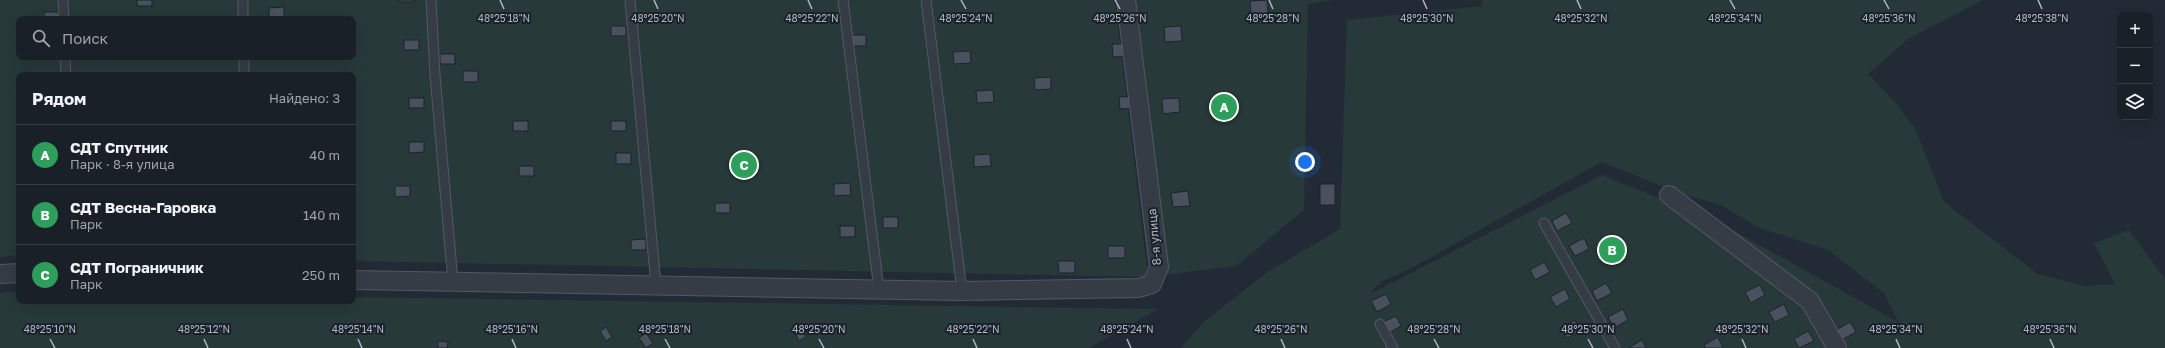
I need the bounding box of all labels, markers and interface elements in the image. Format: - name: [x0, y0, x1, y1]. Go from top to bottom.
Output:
- text: 48°25'18"N: [478, 12, 530, 24]
- text: 48°25'20"N: [631, 12, 685, 24]
- text: 48°25'22"N: [786, 12, 839, 24]
- text: 48°25'24"N: [939, 12, 993, 24]
- text: 48°25'26"N: [1093, 12, 1147, 24]
- text: 48°25'28"N: [1246, 12, 1300, 24]
- text: 48°25'30"N: [1400, 12, 1454, 24]
- text: 48°25'32"N: [1554, 12, 1608, 24]
- text: 48°25'34"N: [1708, 12, 1762, 24]
- text: 48°25'36"N: [1862, 12, 1916, 24]
- text: 48°25'38"N: [2015, 12, 2069, 24]
- map controls: [2117, 12, 2153, 120]
- button: +: [2117, 12, 2153, 48]
- search box: [16, 16, 356, 60]
- icon: search: [30, 27, 52, 49]
- text: Поиск: [62, 29, 108, 47]
- button: −: [2117, 48, 2153, 84]
- button: layers: [2117, 84, 2153, 120]
- text: Рядом: [32, 88, 86, 109]
- text: Найдено: 3: [269, 90, 340, 106]
- pin: A: [1211, 92, 1237, 122]
- text: СДТ Спутник: [70, 138, 168, 156]
- text: A: [40, 147, 50, 163]
- text: 40 m: [309, 147, 340, 163]
- pin: C: [731, 150, 757, 180]
- your location: [1295, 152, 1315, 172]
- text: Парк · 8-я улица: [70, 156, 175, 172]
- text: СДТ Весна-Гаровка: [70, 198, 216, 216]
- text: B: [40, 207, 50, 223]
- text: 140 m: [303, 207, 340, 223]
- street label: 8-я улица: [1144, 208, 1164, 266]
- text: Парк: [70, 216, 103, 232]
- pin: B: [1599, 235, 1625, 265]
- text: СДТ Пограничник: [70, 258, 204, 276]
- text: C: [40, 267, 50, 283]
- text: 250 m: [302, 267, 340, 283]
- text: Парк: [70, 276, 103, 292]
- text: 48°25'10"N: [24, 323, 76, 335]
- text: 48°25'12"N: [178, 323, 230, 335]
- text: 48°25'14"N: [332, 323, 384, 335]
- text: 48°25'16"N: [486, 323, 538, 335]
- text: 48°25'18"N: [639, 323, 691, 335]
- text: 48°25'20"N: [792, 323, 846, 335]
- text: 48°25'22"N: [947, 323, 1000, 335]
- text: 48°25'24"N: [1100, 323, 1154, 335]
- text: 48°25'26"N: [1254, 323, 1308, 335]
- text: 48°25'28"N: [1407, 323, 1461, 335]
- text: 48°25'30"N: [1561, 323, 1615, 335]
- text: 48°25'32"N: [1715, 323, 1769, 335]
- text: 48°25'34"N: [1869, 323, 1923, 335]
- text: 48°25'36"N: [2023, 323, 2077, 335]

